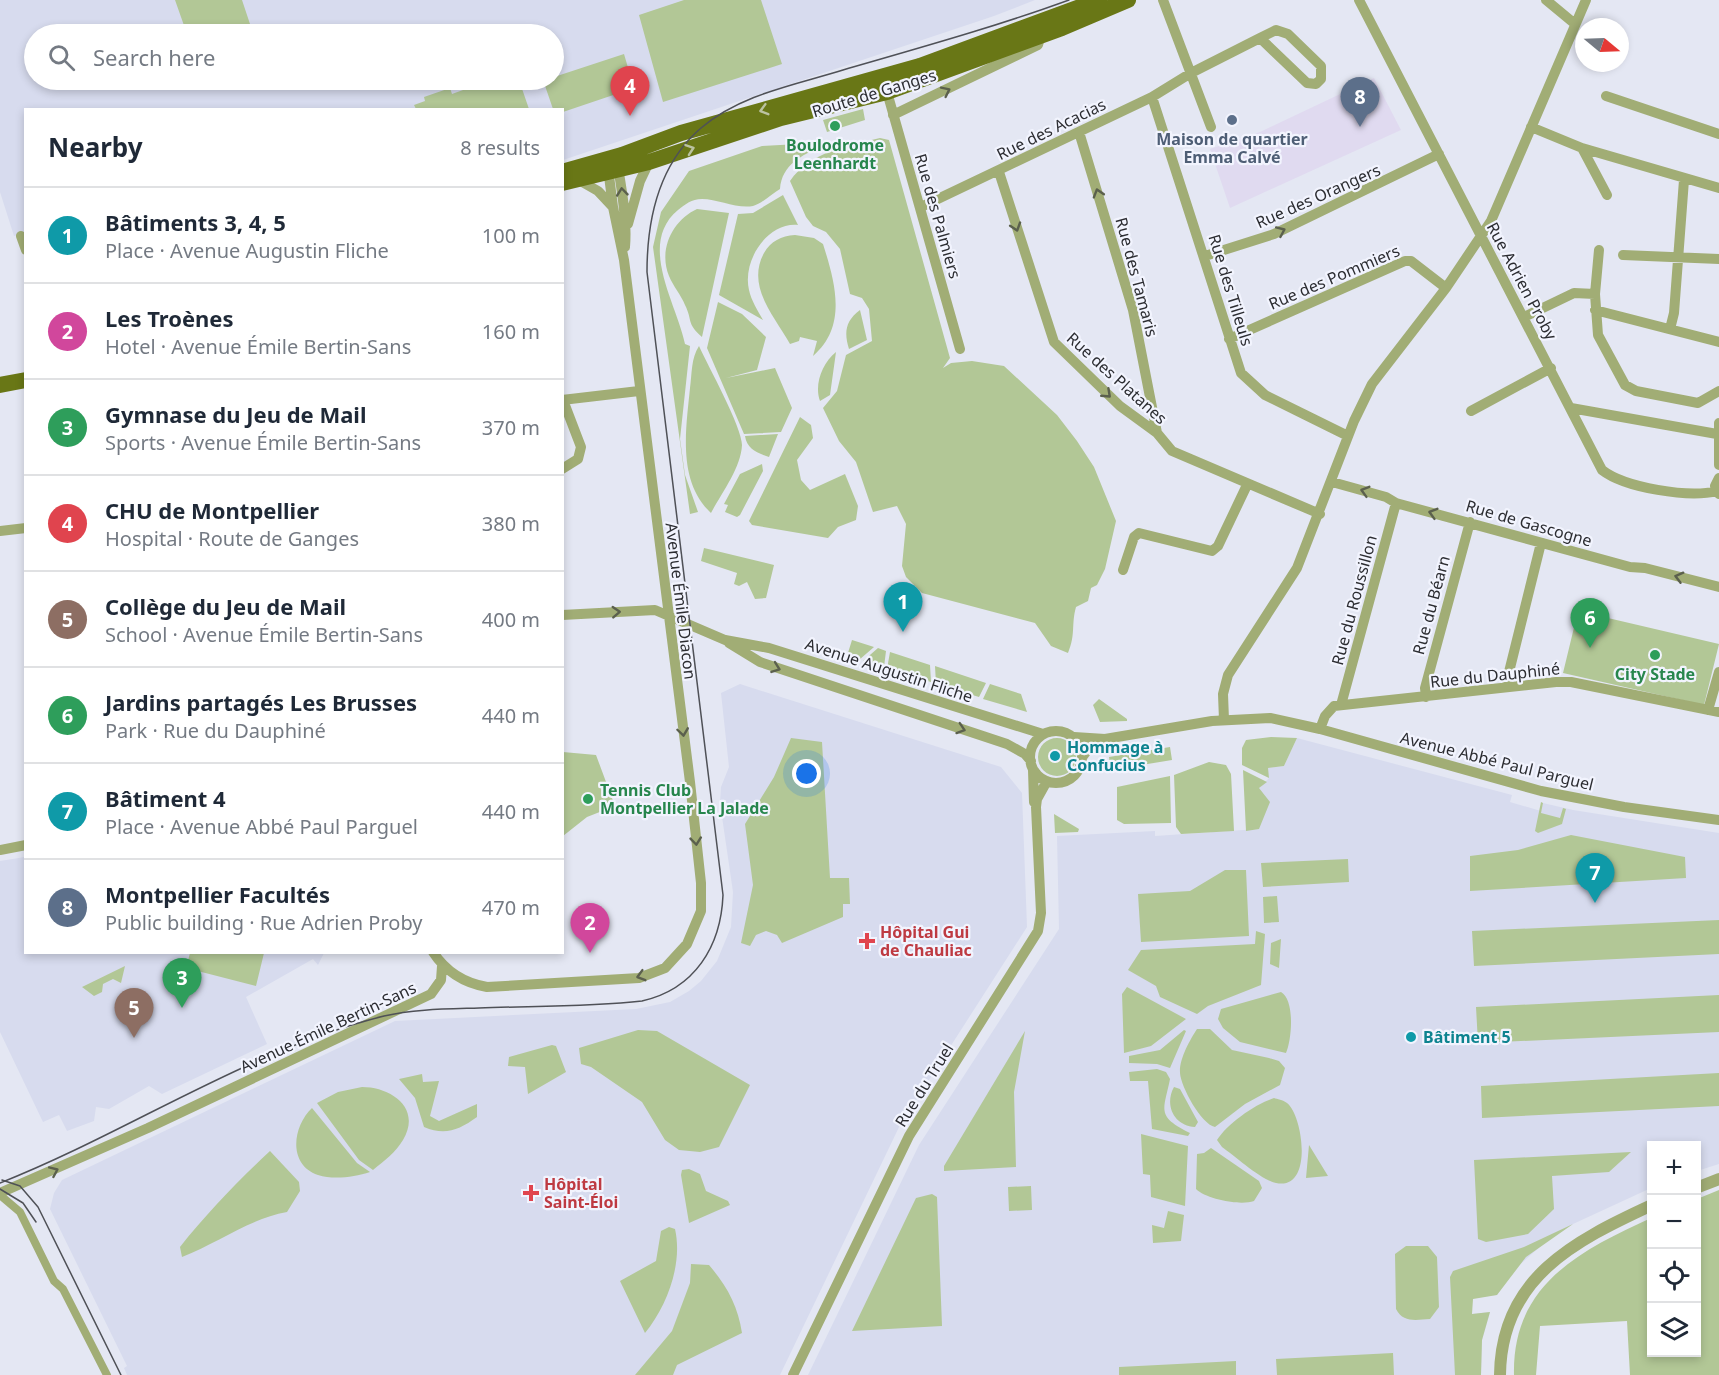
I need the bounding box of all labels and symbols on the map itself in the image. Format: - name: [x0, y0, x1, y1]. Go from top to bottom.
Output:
- north arrow: [1575, 18, 1629, 72]
- street label: Route de Ganges: [809, 64, 939, 122]
- pin: 4: [610, 66, 650, 116]
- pin: 8: [1340, 78, 1380, 127]
- one-way arrow: [940, 86, 951, 98]
- street label: Rue des Acacias: [993, 93, 1109, 165]
- one-way arrow: [759, 103, 770, 115]
- marker: Maison de quartier Emma Calvé: [1225, 113, 1239, 127]
- marker: Boulodrome Leenhardt: [828, 119, 842, 133]
- place label: Maison de quartier Emma Calvé: [1156, 128, 1308, 168]
- place label: Boulodrome Leenhardt: [786, 134, 884, 174]
- one-way arrow: [684, 144, 695, 157]
- street label: Rue des Palmiers: [910, 151, 966, 281]
- street label: Rue des Orangers: [1252, 159, 1384, 233]
- one-way arrow: [616, 188, 629, 197]
- one-way arrow: [1093, 188, 1105, 199]
- street label: Rue des Tamaris: [1111, 215, 1163, 339]
- street label: Rue Adrien Proby: [1482, 218, 1563, 344]
- one-way arrow: [1009, 221, 1022, 232]
- one-way arrow: [1274, 226, 1285, 238]
- street label: Rue des Tilleuls: [1204, 231, 1258, 349]
- street label: Rue des Pommiers: [1265, 239, 1403, 315]
- street label: Rue des Platanes: [1062, 327, 1172, 429]
- one-way arrow: [1101, 387, 1111, 398]
- one-way arrow: [1360, 486, 1371, 498]
- street label: Rue de Gascogne: [1463, 494, 1595, 552]
- one-way arrow: [1428, 508, 1439, 520]
- street label: Avenue Émile Diacon: [660, 521, 702, 681]
- street label: Rue du Roussillon: [1326, 533, 1382, 667]
- street label: Rue du Béarn: [1407, 553, 1455, 657]
- one-way arrow: [1674, 571, 1684, 584]
- pin: 1: [884, 582, 922, 632]
- pin: 6: [1570, 598, 1610, 648]
- one-way arrow: [611, 606, 620, 619]
- street label: Avenue Augustin Fliche: [802, 633, 976, 707]
- marker: City Stade: [1648, 648, 1662, 662]
- street label: Rue du Dauphiné: [1429, 657, 1561, 693]
- one-way arrow: [770, 661, 780, 674]
- place label: City Stade: [1615, 663, 1695, 685]
- one-way arrow: [955, 722, 966, 735]
- street label: Avenue Abbé Paul Parguel: [1398, 726, 1596, 796]
- one-way arrow: [676, 727, 689, 737]
- place label: Hommage à Confucius: [1067, 736, 1163, 776]
- marker: Hommage à Confucius: [1048, 749, 1062, 763]
- your location: [792, 759, 821, 788]
- place label: Tennis Club Montpellier La Jalade: [600, 779, 769, 819]
- marker: Tennis Club Montpellier La Jalade: [581, 792, 595, 806]
- one-way arrow: [690, 836, 702, 845]
- pin: 7: [1576, 854, 1614, 903]
- pin: 2: [570, 904, 610, 953]
- place label: Hôpital Gui de Chauliac: [880, 921, 972, 961]
- marker: Hôpital Gui de Chauliac: [858, 932, 876, 950]
- pin: 3: [162, 958, 201, 1008]
- one-way arrow: [636, 969, 647, 981]
- street label: Avenue Émile Bertin-Sans: [236, 976, 420, 1078]
- pin: 5: [114, 988, 154, 1038]
- place label: Bâtiment 5: [1423, 1026, 1511, 1048]
- marker: Bâtiment 5: [1404, 1030, 1418, 1044]
- street label: Rue du Truel: [890, 1039, 958, 1131]
- one-way arrow: [48, 1167, 59, 1179]
- place label: Hôpital Saint-Éloi: [544, 1173, 618, 1213]
- marker: Hôpital Saint-Éloi: [522, 1184, 540, 1202]

